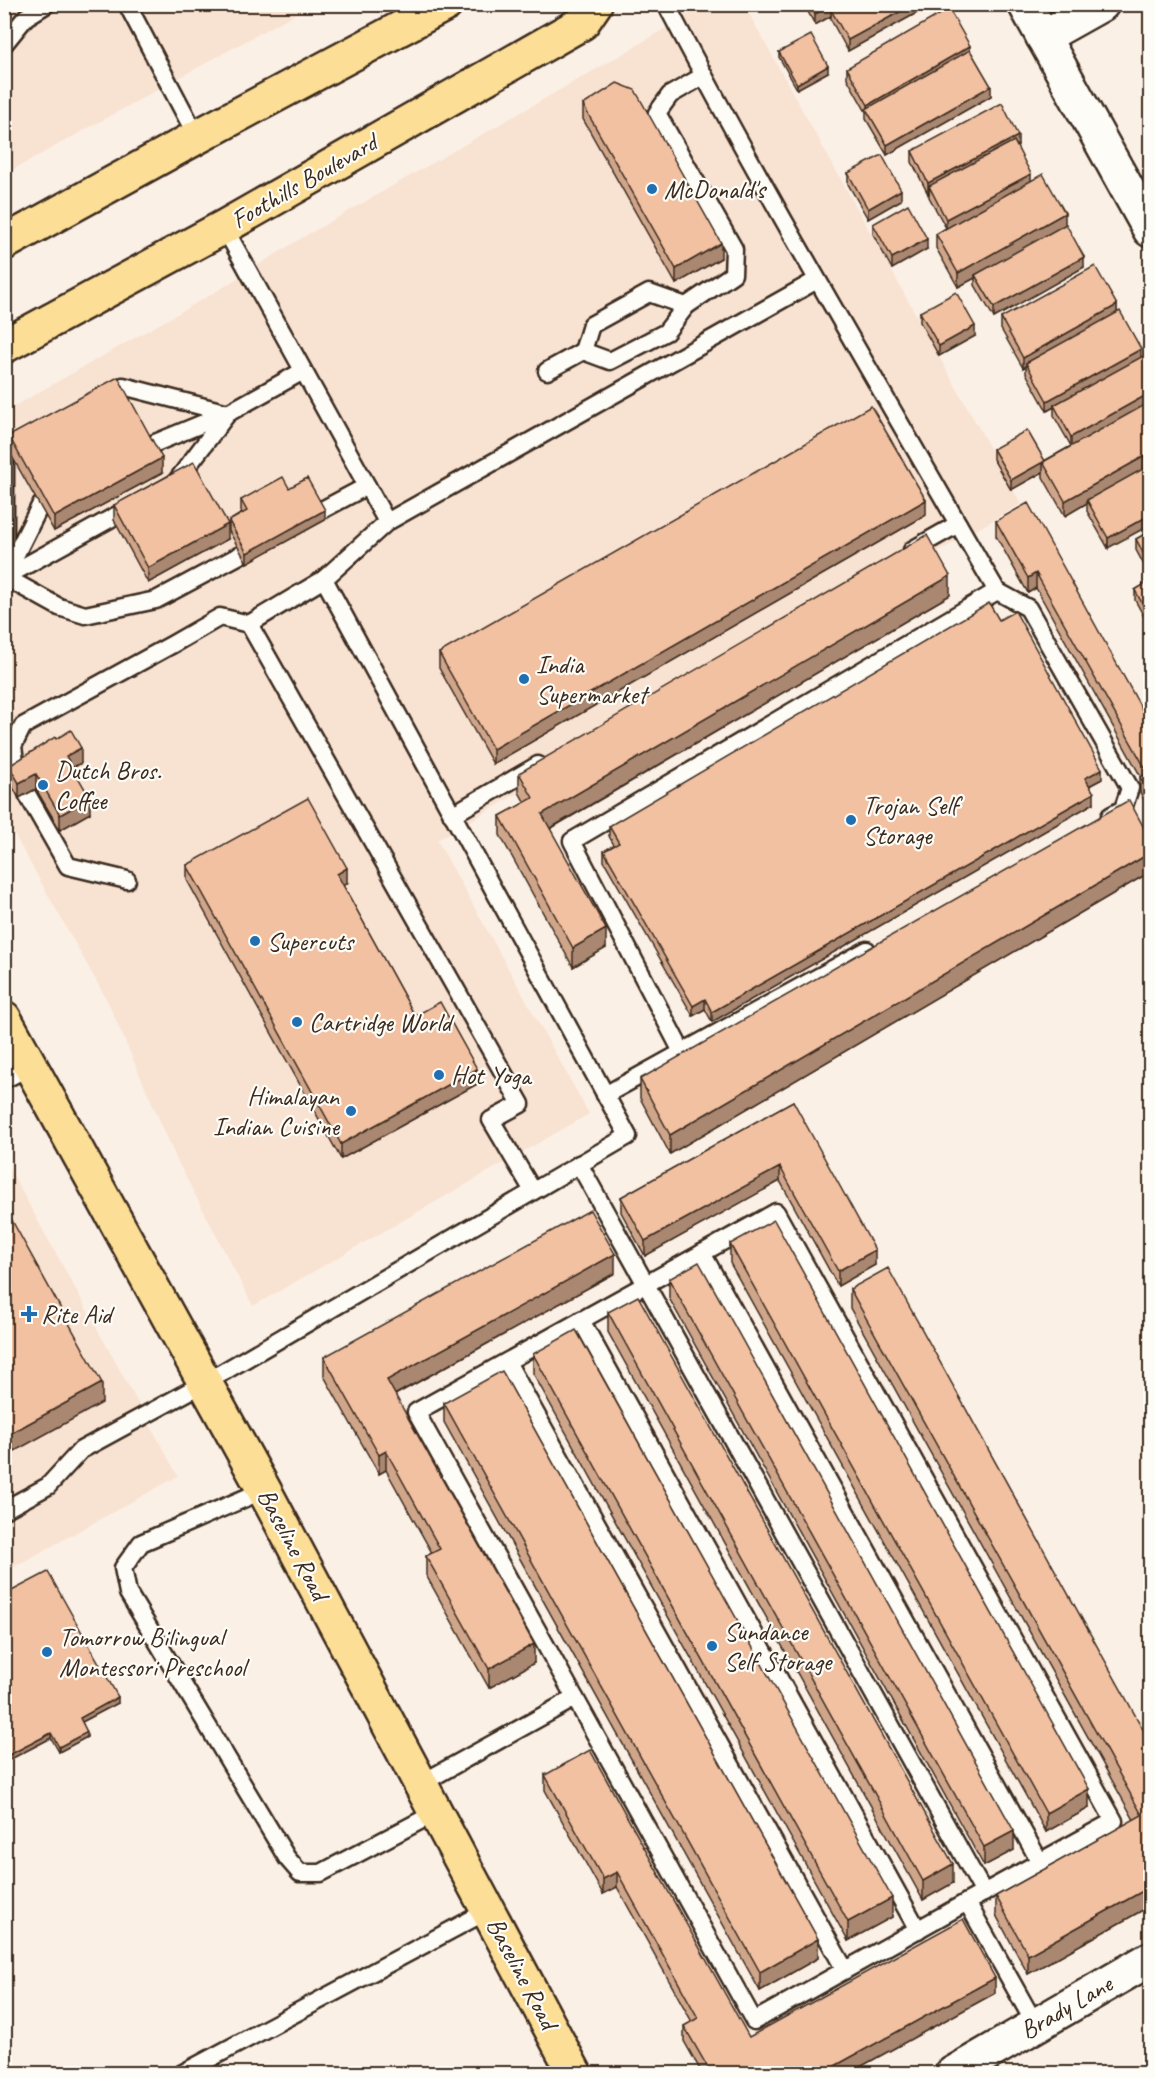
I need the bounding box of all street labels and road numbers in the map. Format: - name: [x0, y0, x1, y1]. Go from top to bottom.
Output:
- street label: Foothills Boulevard: [225, 124, 386, 236]
- street label: Baseline Road: [250, 1483, 338, 1609]
- street label: Baseline Road: [479, 1912, 567, 2038]
- street label: Brady Lane: [1014, 1967, 1119, 2047]

